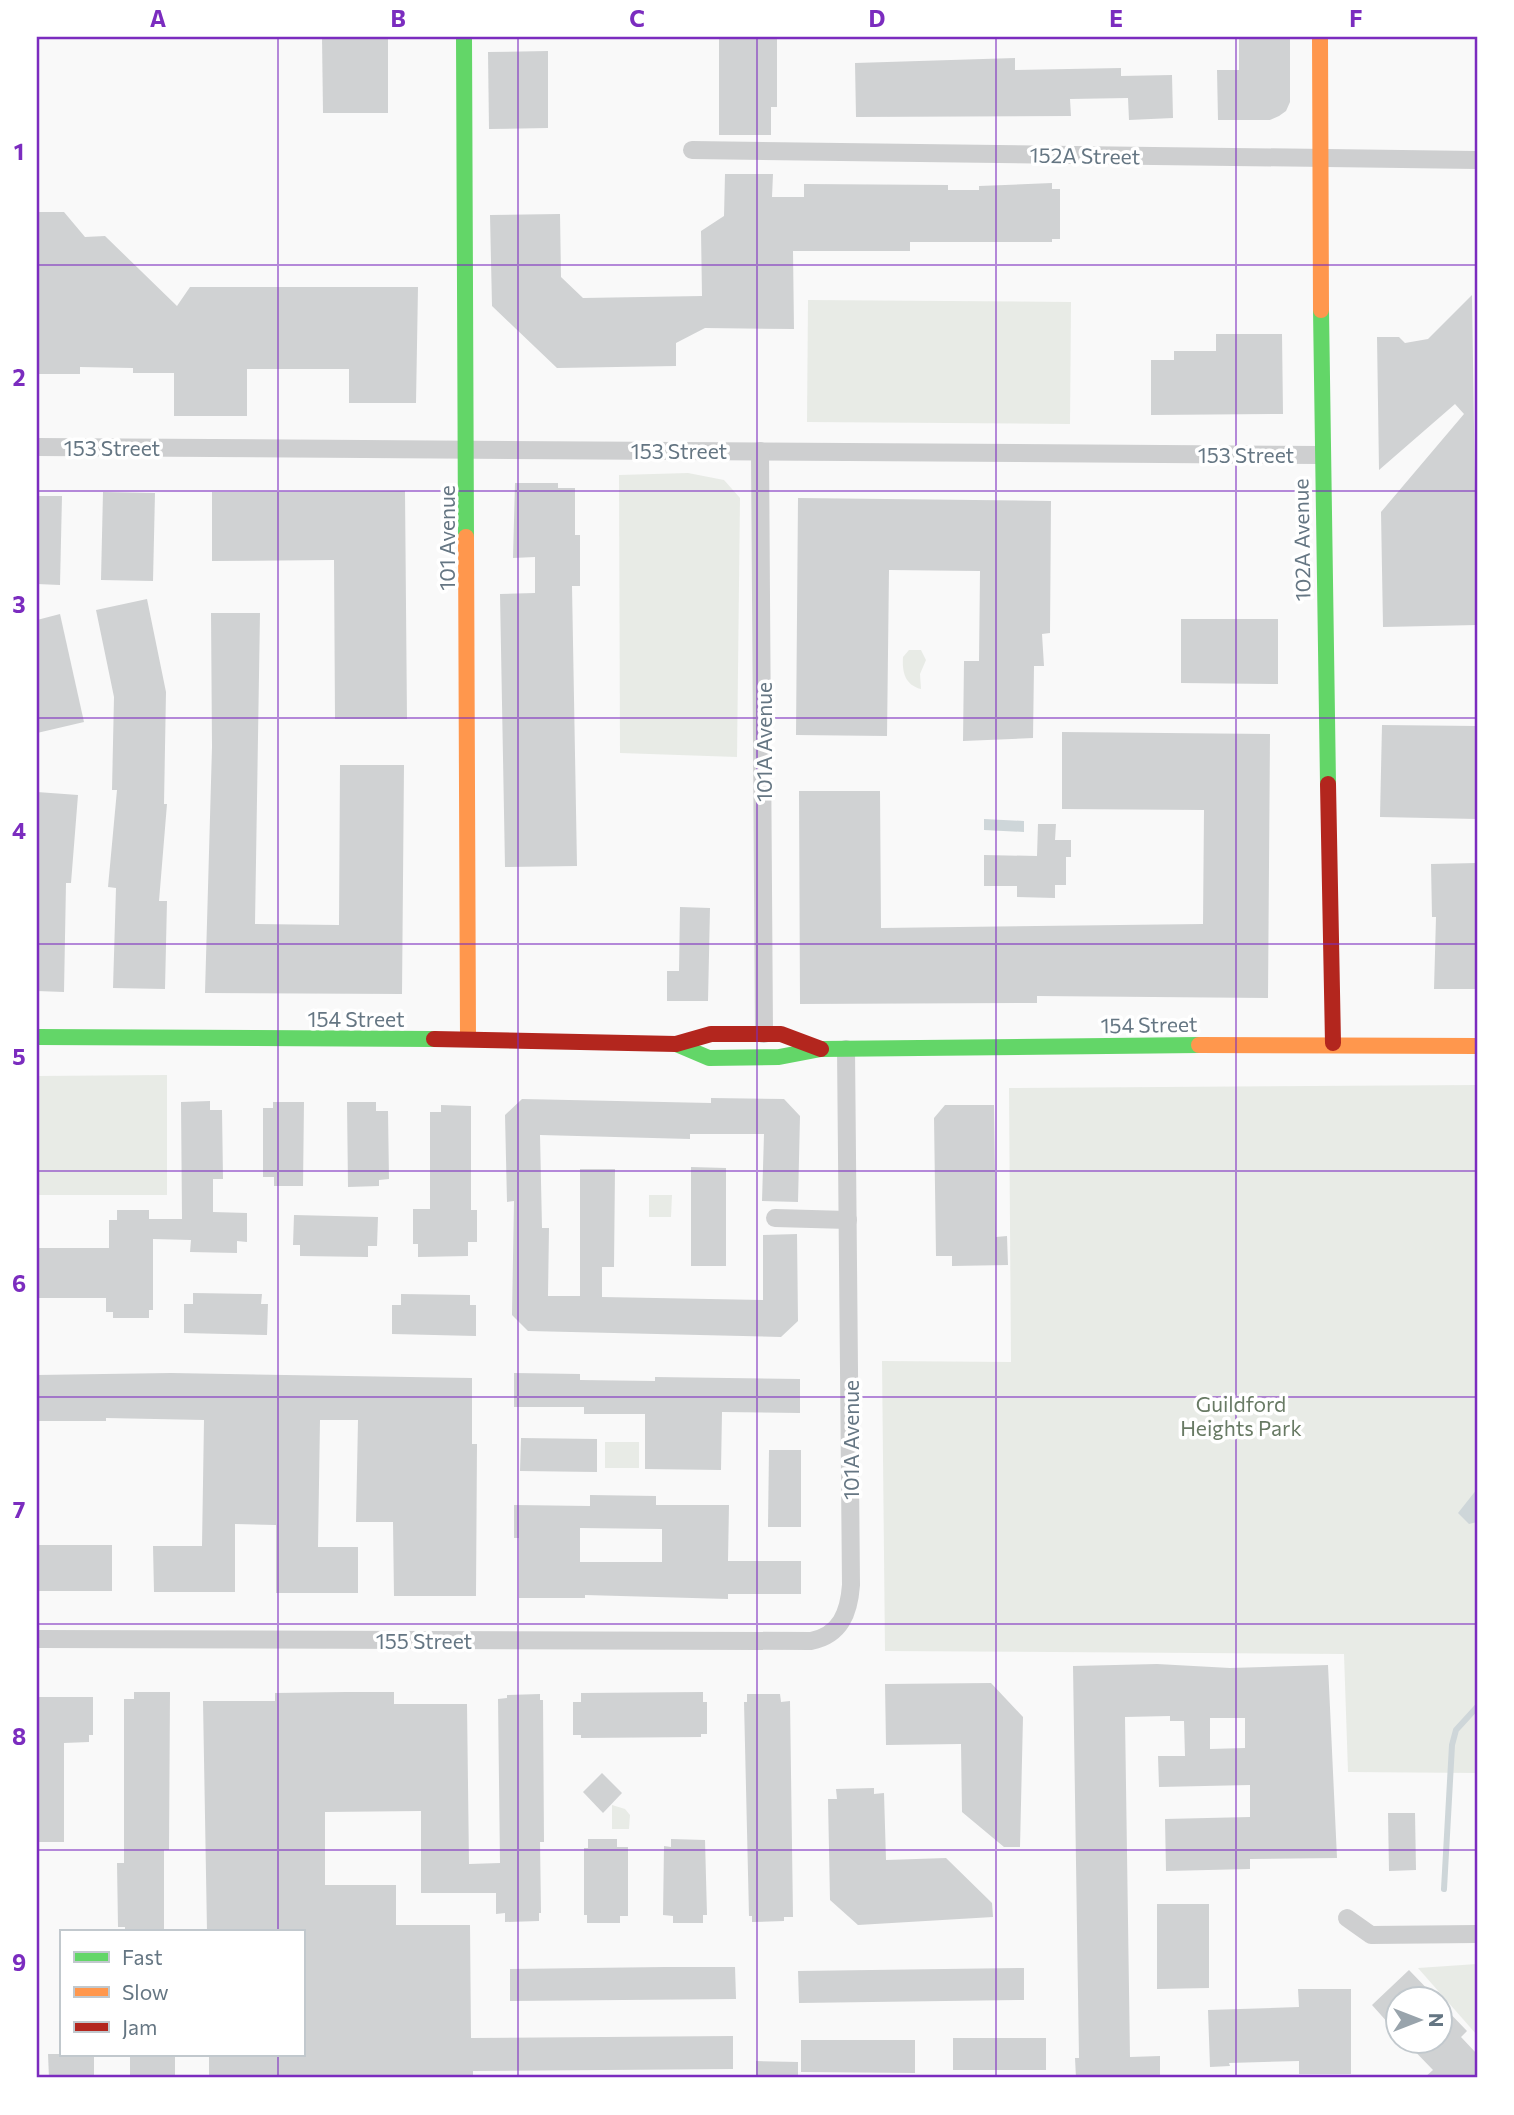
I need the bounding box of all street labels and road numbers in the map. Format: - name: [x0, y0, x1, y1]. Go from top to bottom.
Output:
- street label: 152A Street: [1030, 142, 1140, 168]
- street label: 153 Street: [64, 435, 160, 460]
- street label: 153 Street: [631, 438, 727, 463]
- street label: 153 Street: [1198, 442, 1294, 467]
- street label: 102A Avenue: [1287, 478, 1315, 602]
- street label: 101 Avenue: [434, 485, 459, 591]
- street label: 101A Avenue: [751, 682, 776, 802]
- street label: 154 Street: [307, 1006, 405, 1031]
- street label: 154 Street: [1100, 1011, 1198, 1037]
- street label: 101A Avenue: [838, 1380, 863, 1500]
- street label: 155 Street: [376, 1628, 472, 1653]

